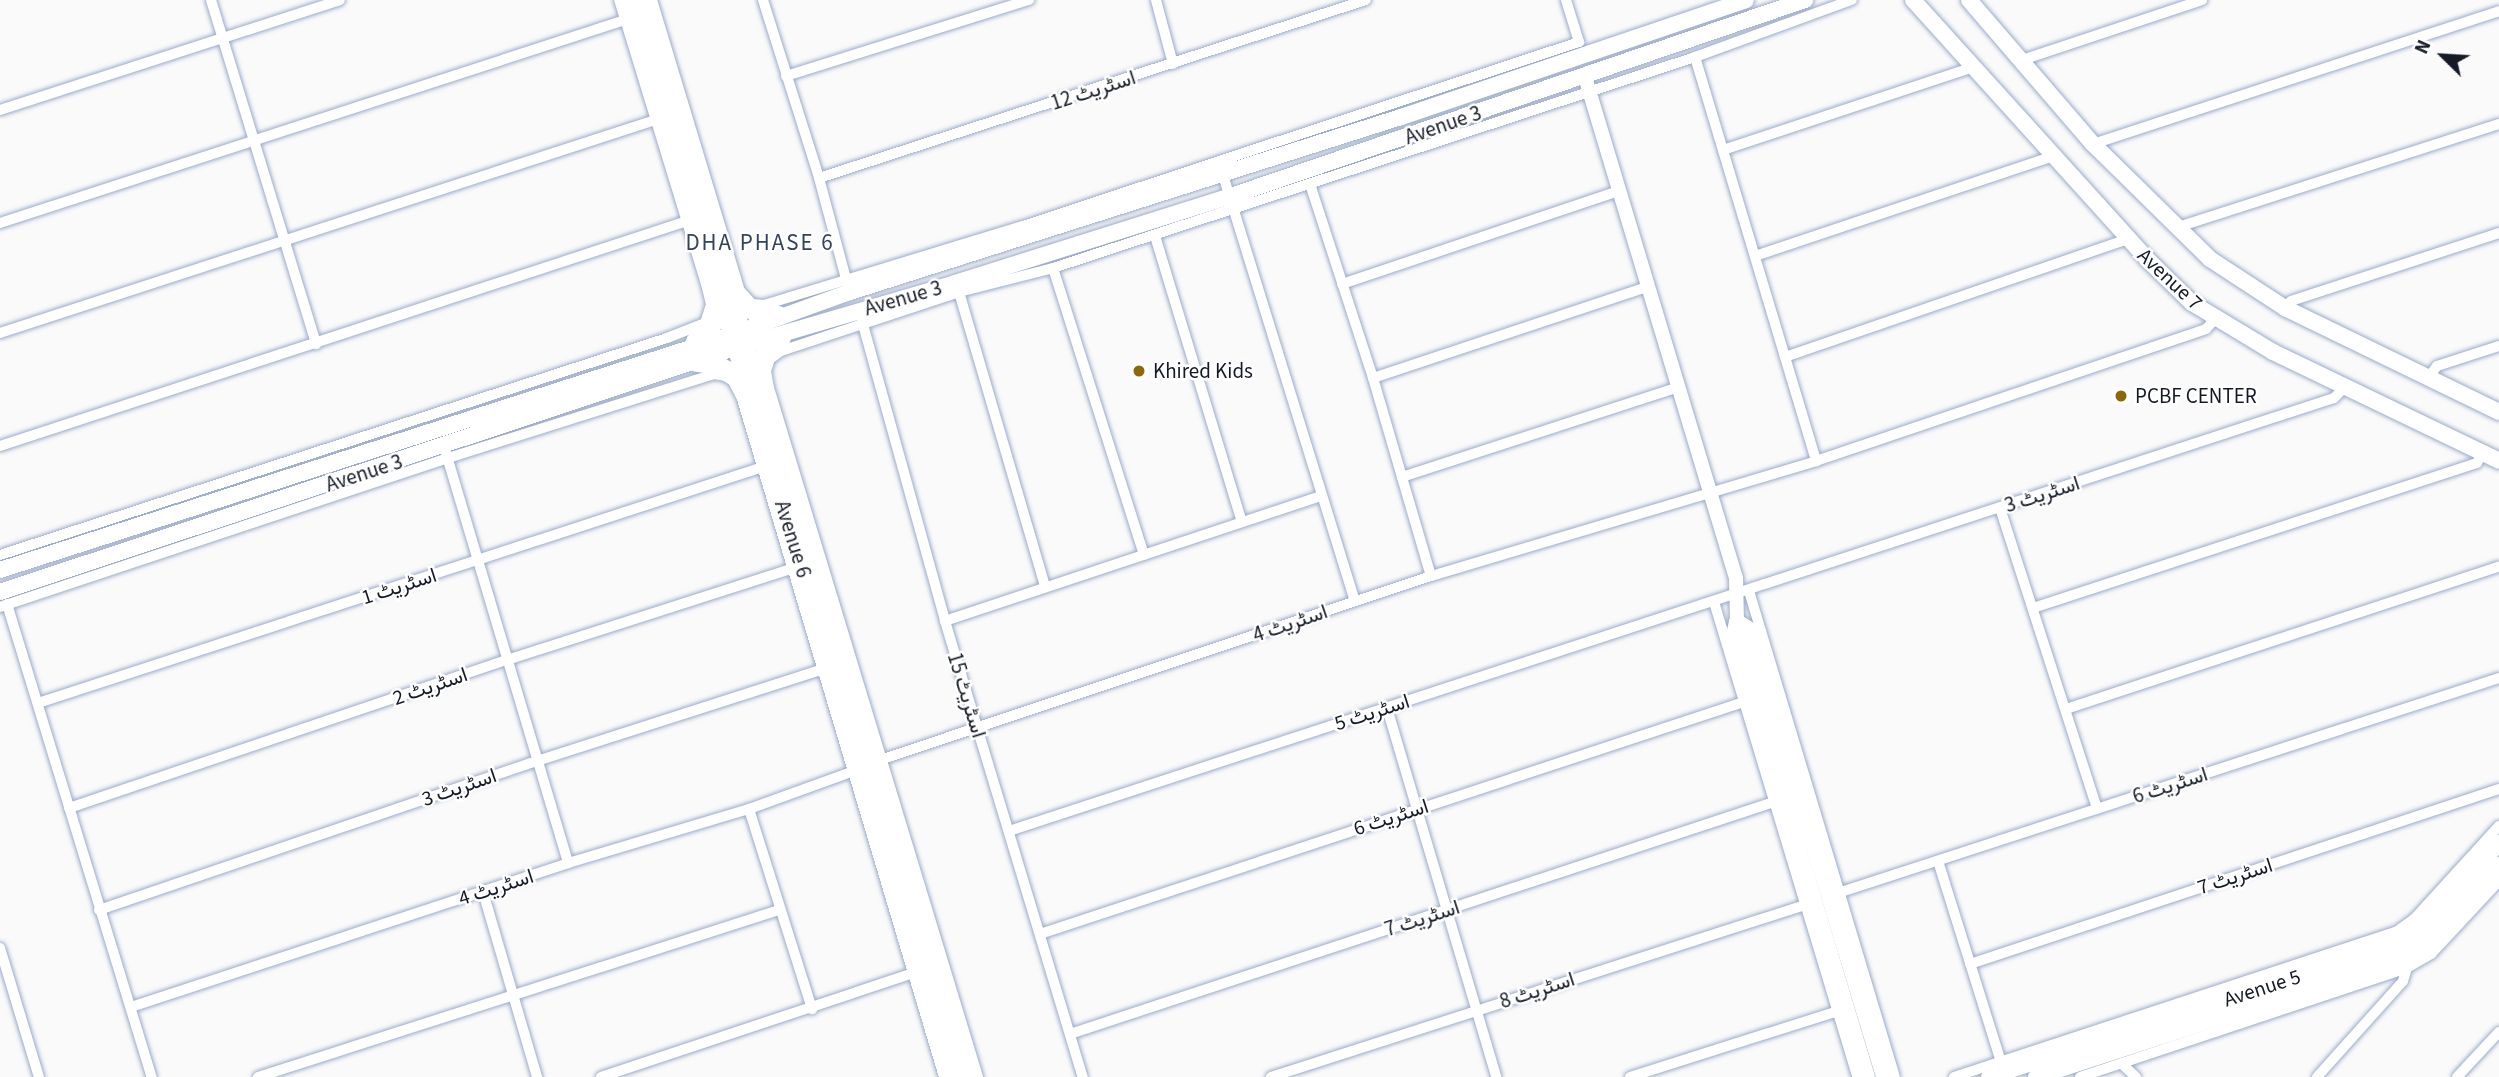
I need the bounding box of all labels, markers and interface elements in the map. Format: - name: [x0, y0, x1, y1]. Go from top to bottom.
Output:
- north arrow: [2408, 21, 2478, 91]
- text: N: [2408, 36, 2438, 59]
- street label: اسٹریٹ 12: [1047, 64, 1139, 116]
- street label: Avenue 3: [1401, 100, 1485, 150]
- district label: DHA PHASE 6: [687, 229, 833, 257]
- street label: Avenue 7: [2132, 243, 2208, 315]
- street label: Avenue 3: [861, 275, 945, 321]
- place label: Khired Kids: [1153, 358, 1253, 384]
- marker: Khired Kids: [1131, 363, 1147, 379]
- place label: PCBF CENTER: [2135, 383, 2257, 409]
- marker: PCBF CENTER: [2113, 388, 2129, 404]
- street label: Avenue 3: [322, 449, 406, 497]
- street label: اسٹریٹ 3: [2001, 470, 2083, 518]
- street label: Avenue 6: [769, 497, 817, 581]
- street label: اسٹریٹ 1: [358, 562, 440, 610]
- street label: اسٹریٹ 4: [1249, 599, 1331, 647]
- street label: اسٹریٹ 15: [942, 649, 992, 741]
- street label: اسٹریٹ 2: [389, 662, 471, 710]
- street label: اسٹریٹ 5: [1331, 688, 1413, 736]
- street label: اسٹریٹ 6: [2129, 761, 2211, 809]
- street label: اسٹریٹ 3: [418, 763, 500, 811]
- street label: اسٹریٹ 6: [1350, 793, 1432, 841]
- street label: اسٹریٹ 7: [2194, 852, 2276, 900]
- street label: اسٹریٹ 4: [455, 863, 537, 911]
- street label: اسٹریٹ 7: [1381, 894, 1463, 942]
- street label: Avenue 5: [2220, 964, 2304, 1012]
- street label: اسٹریٹ 8: [1496, 966, 1578, 1014]

